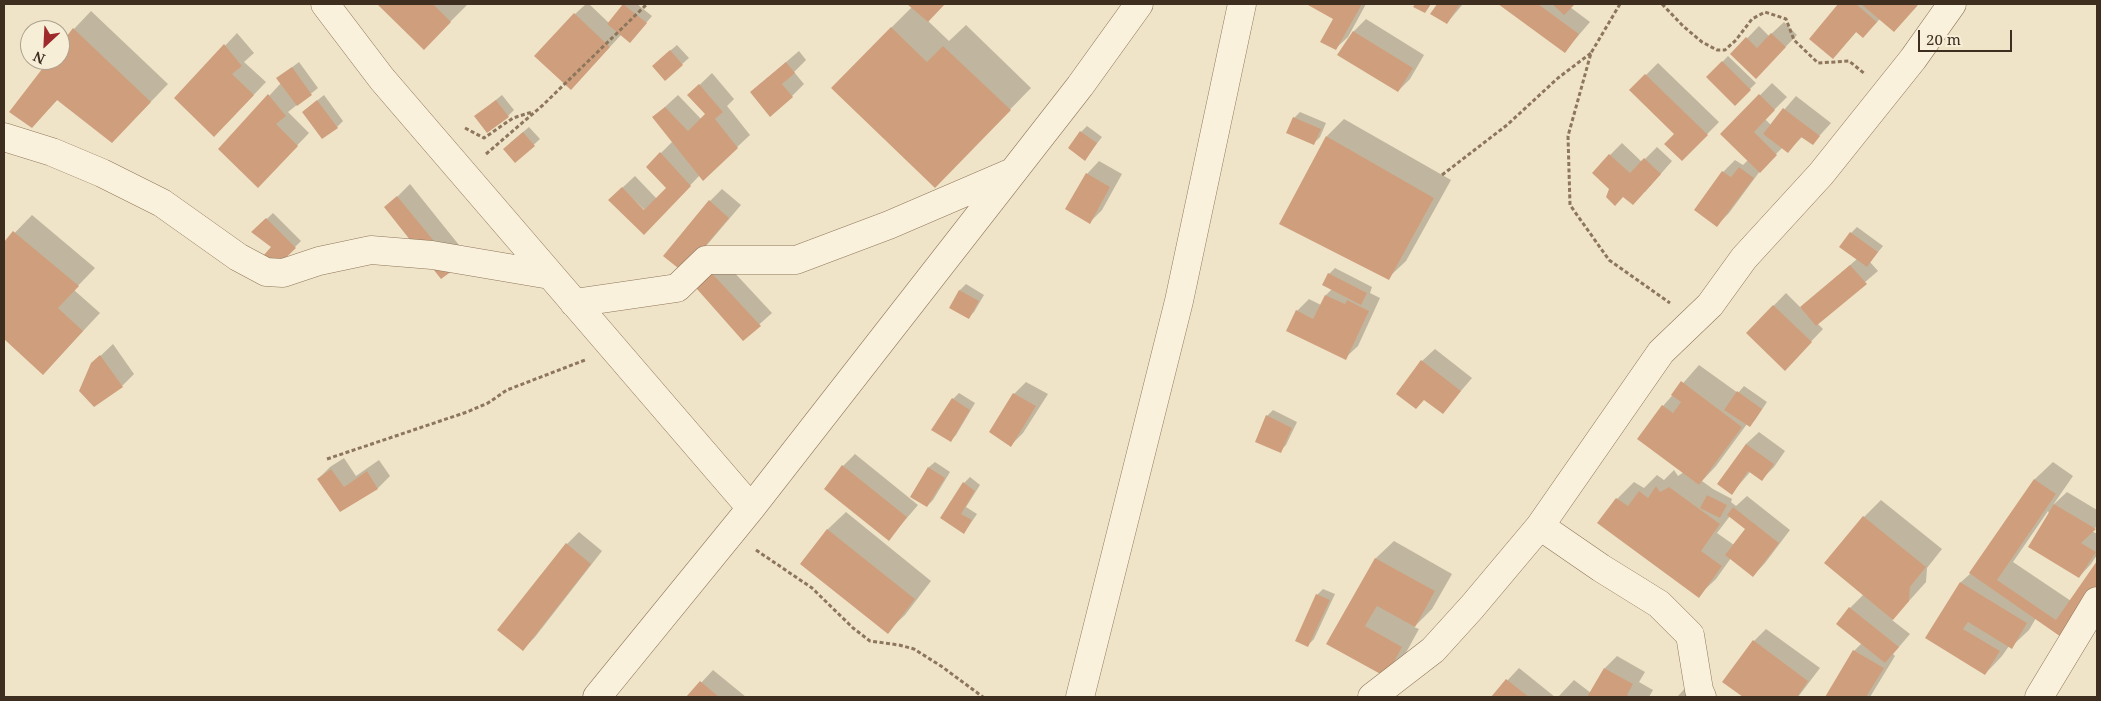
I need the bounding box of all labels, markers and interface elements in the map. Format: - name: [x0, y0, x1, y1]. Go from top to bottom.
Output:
- north arrow: [20, 20, 70, 70]
- scale bar: [1921, 20, 2015, 52]
- text: 20 m: [1926, 29, 1961, 49]
- text: N: [30, 47, 48, 69]

